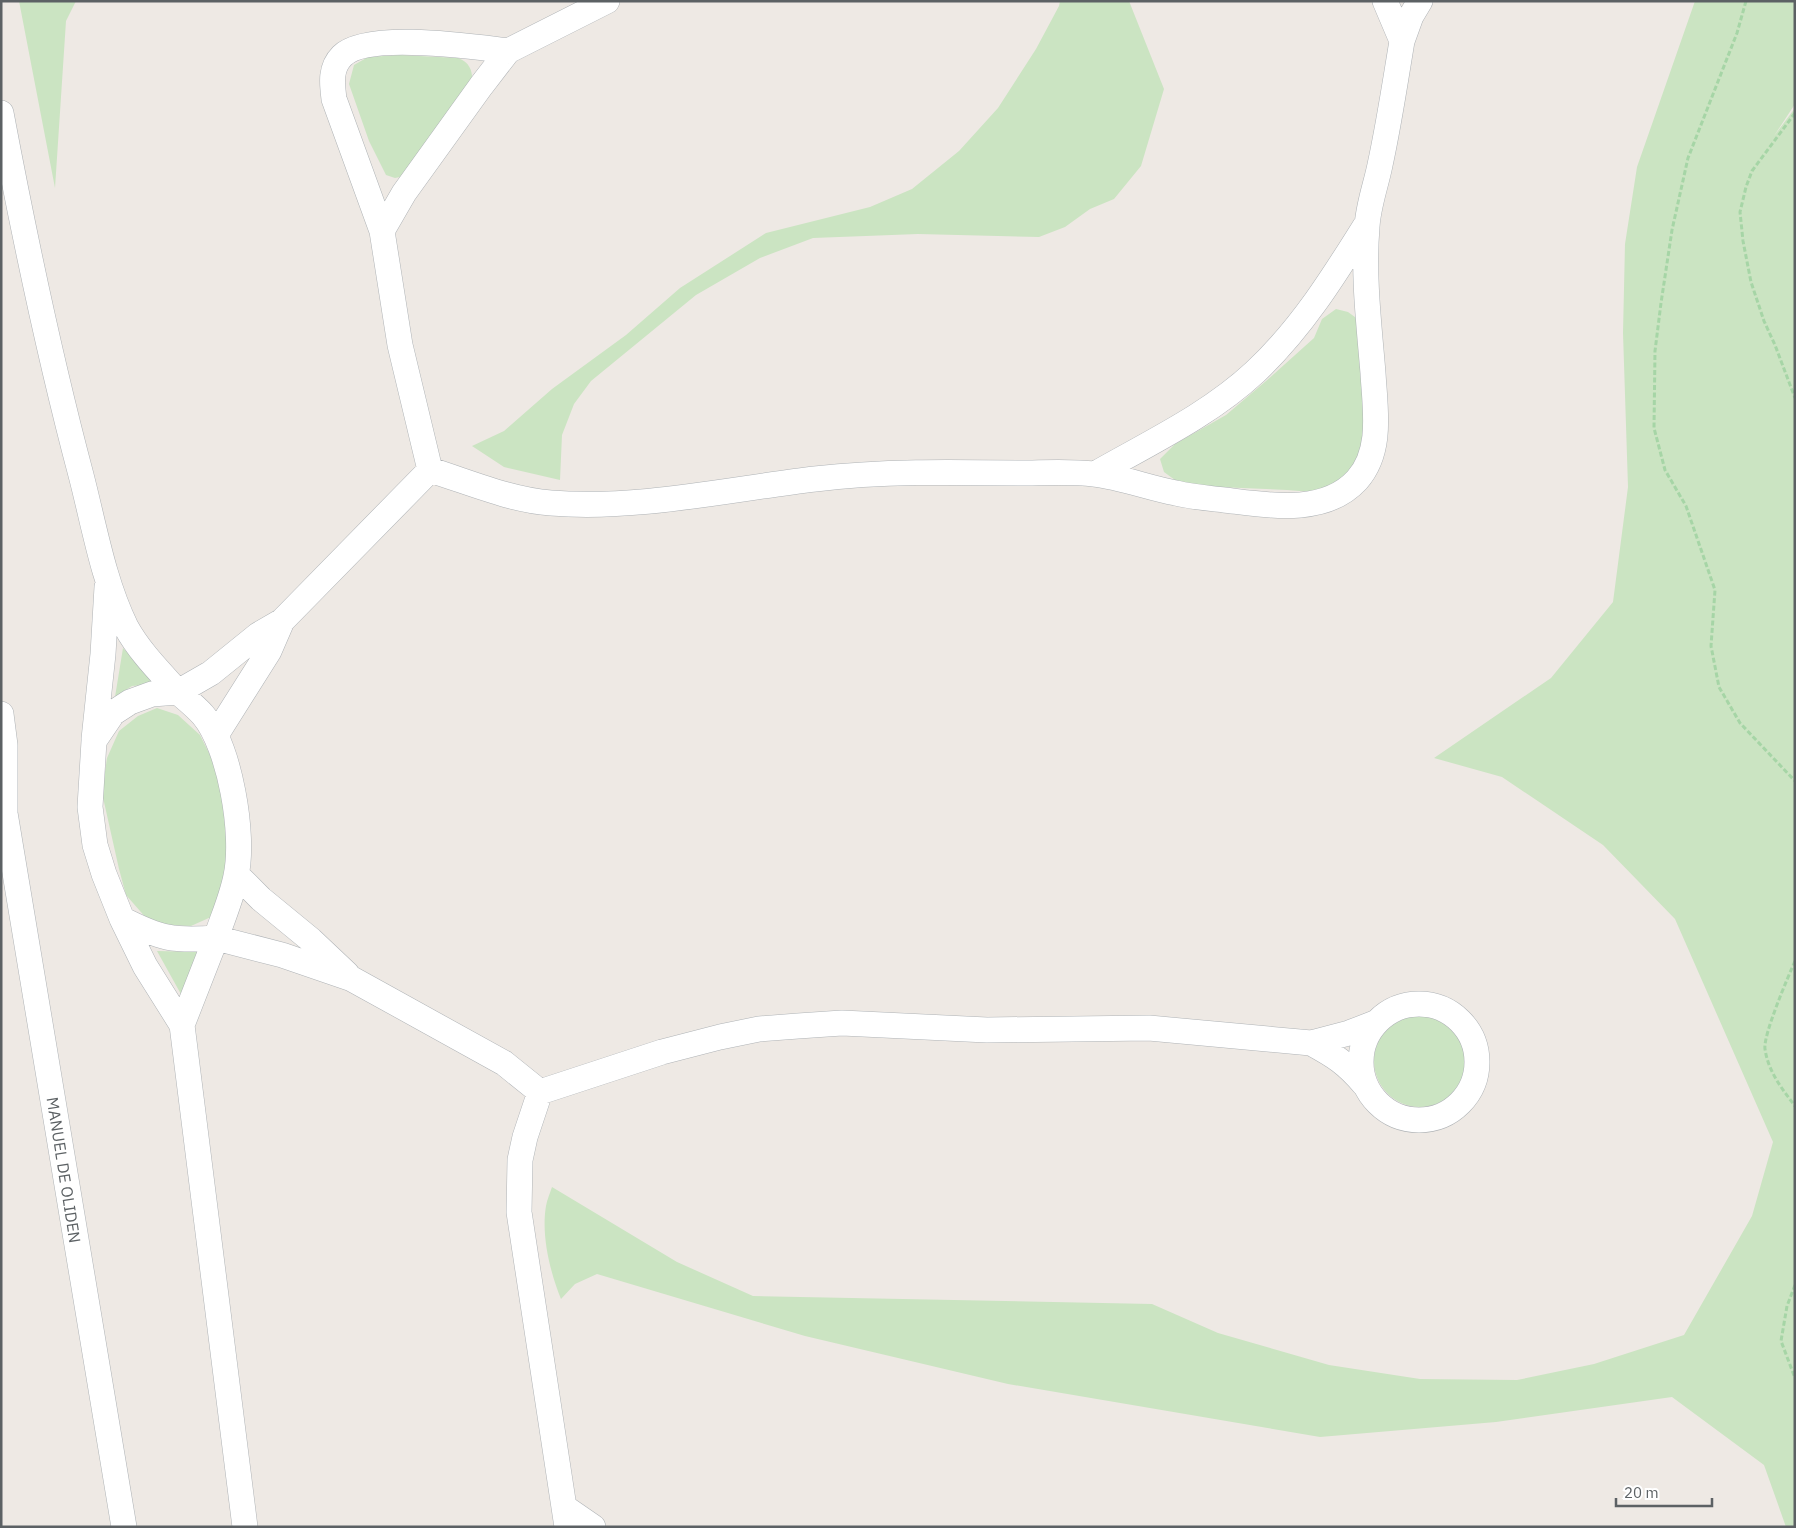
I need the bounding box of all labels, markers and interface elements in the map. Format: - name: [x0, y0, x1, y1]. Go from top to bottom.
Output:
- street label: MANUEL DE OLIDEN: [43, 1096, 85, 1244]
- scale bar: [1616, 1476, 1712, 1508]
- text: 20 m: [1624, 1483, 1659, 1502]

